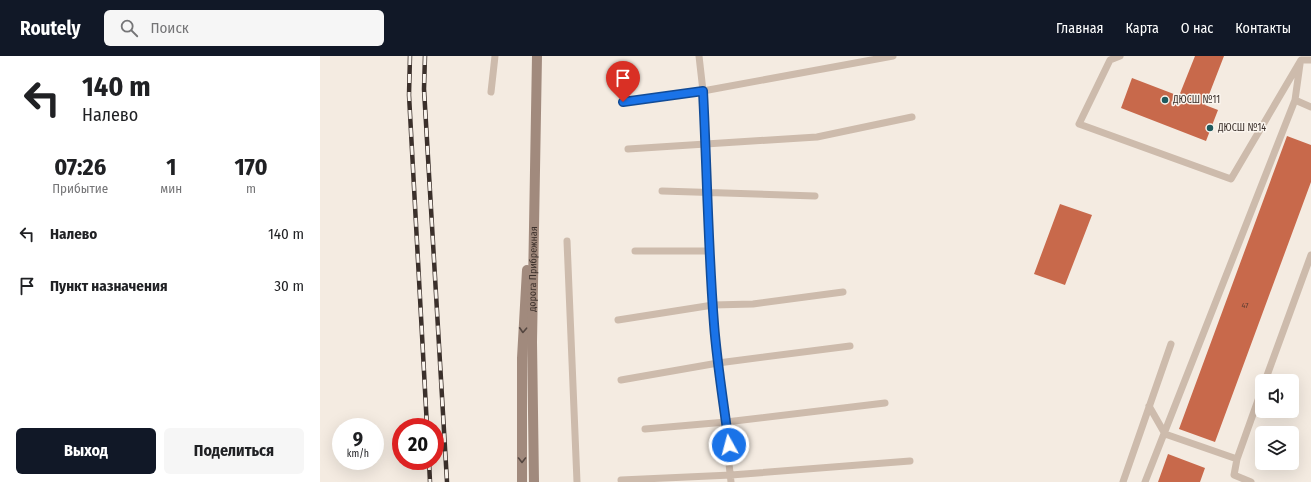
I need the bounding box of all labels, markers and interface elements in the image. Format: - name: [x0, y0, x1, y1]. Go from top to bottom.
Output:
- search box: [104, 10, 384, 46]
- text: Routely: [20, 17, 80, 40]
- icon: search: [118, 17, 140, 39]
- text: Поиск: [150, 19, 189, 37]
- text: Главная: [1056, 20, 1103, 37]
- text: Карта: [1125, 20, 1159, 37]
- text: О нас: [1181, 20, 1213, 37]
- text: Контакты: [1235, 20, 1291, 37]
- pin: [606, 61, 640, 102]
- icon: arrive: [612, 67, 634, 89]
- text: 140 m: [82, 70, 151, 103]
- icon: left: [16, 72, 68, 124]
- place label: ДЮСШ №11: [1172, 94, 1220, 106]
- marker: ДЮСШ №11: [1160, 95, 1170, 105]
- text: Налево: [82, 104, 138, 126]
- place label: ДЮСШ №14: [1217, 122, 1266, 134]
- marker: ДЮСШ №14: [1205, 123, 1215, 133]
- text: 07:26: [54, 153, 106, 181]
- text: 1: [166, 153, 176, 181]
- text: 170: [234, 153, 268, 181]
- text: Прибытие: [52, 181, 108, 196]
- text: мин: [160, 181, 182, 196]
- text: m: [246, 181, 256, 196]
- icon: left: [16, 223, 38, 245]
- text: Налево: [50, 225, 97, 243]
- text: 140 m: [268, 225, 304, 243]
- street label: дорога Прибрежная: [527, 226, 540, 312]
- icon: arrive: [16, 275, 38, 297]
- text: Пункт назначения: [50, 277, 168, 295]
- text: 30 m: [274, 277, 304, 295]
- house number: 47: [1242, 301, 1249, 310]
- one-way arrow: [519, 327, 528, 333]
- map controls: [1255, 374, 1299, 470]
- button: sound: [1255, 374, 1299, 418]
- speed limit sign: 20: [392, 418, 444, 470]
- position arrow: [708, 424, 750, 466]
- button: layers: [1255, 426, 1299, 470]
- text: 9: [353, 427, 363, 451]
- button: Выход: [16, 428, 156, 474]
- button: Поделиться: [164, 428, 304, 474]
- text: km/h: [347, 448, 369, 460]
- one-way arrow: [518, 457, 526, 463]

